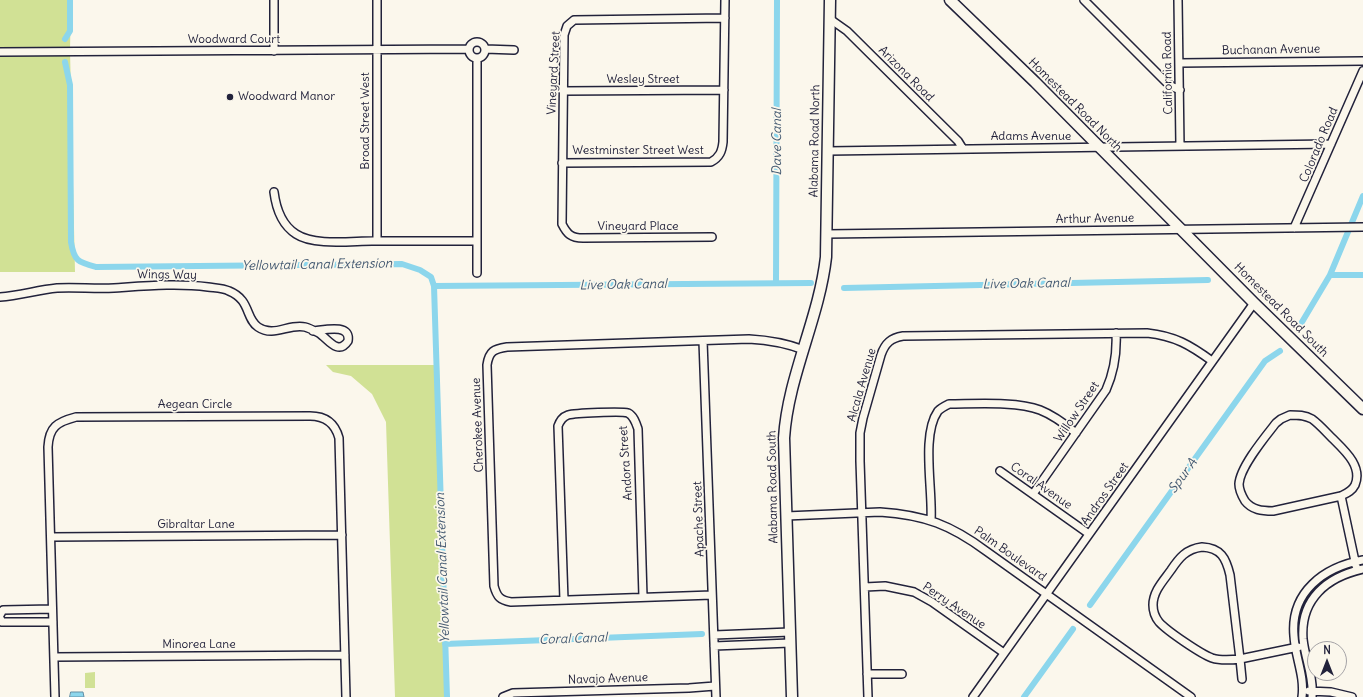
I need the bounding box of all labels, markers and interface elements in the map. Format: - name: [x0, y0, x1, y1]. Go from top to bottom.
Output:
- street label: Vineyard Street: [545, 31, 563, 115]
- street label: California Road: [1160, 31, 1176, 115]
- street label: Woodward Court: [188, 33, 280, 47]
- street label: Buchanan Avenue: [1222, 42, 1320, 58]
- street label: Arizona Road: [875, 43, 937, 105]
- street label: Homestead Road North: [1025, 55, 1125, 155]
- street label: Broad Street West: [359, 72, 373, 170]
- street label: Wesley Street: [606, 73, 680, 87]
- street label: Alabama Road North: [807, 85, 823, 197]
- place label: Woodward Manor: [238, 90, 335, 104]
- marker: Woodward Manor: [225, 92, 235, 102]
- street label: Colorado Road: [1297, 105, 1341, 185]
- water label: Dave Canal: [769, 109, 785, 175]
- street label: Adams Avenue: [991, 130, 1071, 144]
- street label: Westminster Street West: [572, 144, 704, 158]
- street label: Arthur Avenue: [1056, 211, 1134, 227]
- street label: Vineyard Place: [598, 220, 678, 234]
- water label: Yellowtail Canal Extension: [242, 256, 392, 274]
- street label: Homestead Road South: [1231, 260, 1331, 360]
- street label: Wings Way: [137, 267, 197, 283]
- water label: Live Oak Canal: [982, 275, 1070, 293]
- water label: Live Oak Canal: [579, 276, 667, 294]
- street label: Alcala Avenue: [845, 347, 879, 423]
- street label: Cherokee Avenue: [469, 377, 487, 473]
- street label: Willow Street: [1051, 379, 1103, 445]
- street label: Aegean Circle: [158, 398, 232, 412]
- street label: Andora Street: [616, 425, 636, 501]
- street label: Alabama Road South: [765, 430, 781, 544]
- water label: Spur A: [1165, 456, 1201, 496]
- street label: Coral Avenue: [1007, 459, 1075, 513]
- street label: Andros Street: [1078, 460, 1132, 528]
- street label: Apache Street: [690, 481, 708, 557]
- water label: Yellowtail Canal Extension: [433, 493, 453, 643]
- street label: Gibraltar Lane: [157, 518, 235, 532]
- street label: Palm Boulevard: [971, 524, 1049, 584]
- street label: Perry Avenue: [920, 580, 988, 632]
- water label: Coral Canal: [539, 630, 607, 648]
- street label: Minorea Lane: [162, 638, 236, 652]
- north arrow: [1307, 641, 1347, 681]
- text: N: [1323, 643, 1331, 657]
- street label: Navajo Avenue: [568, 670, 648, 688]

